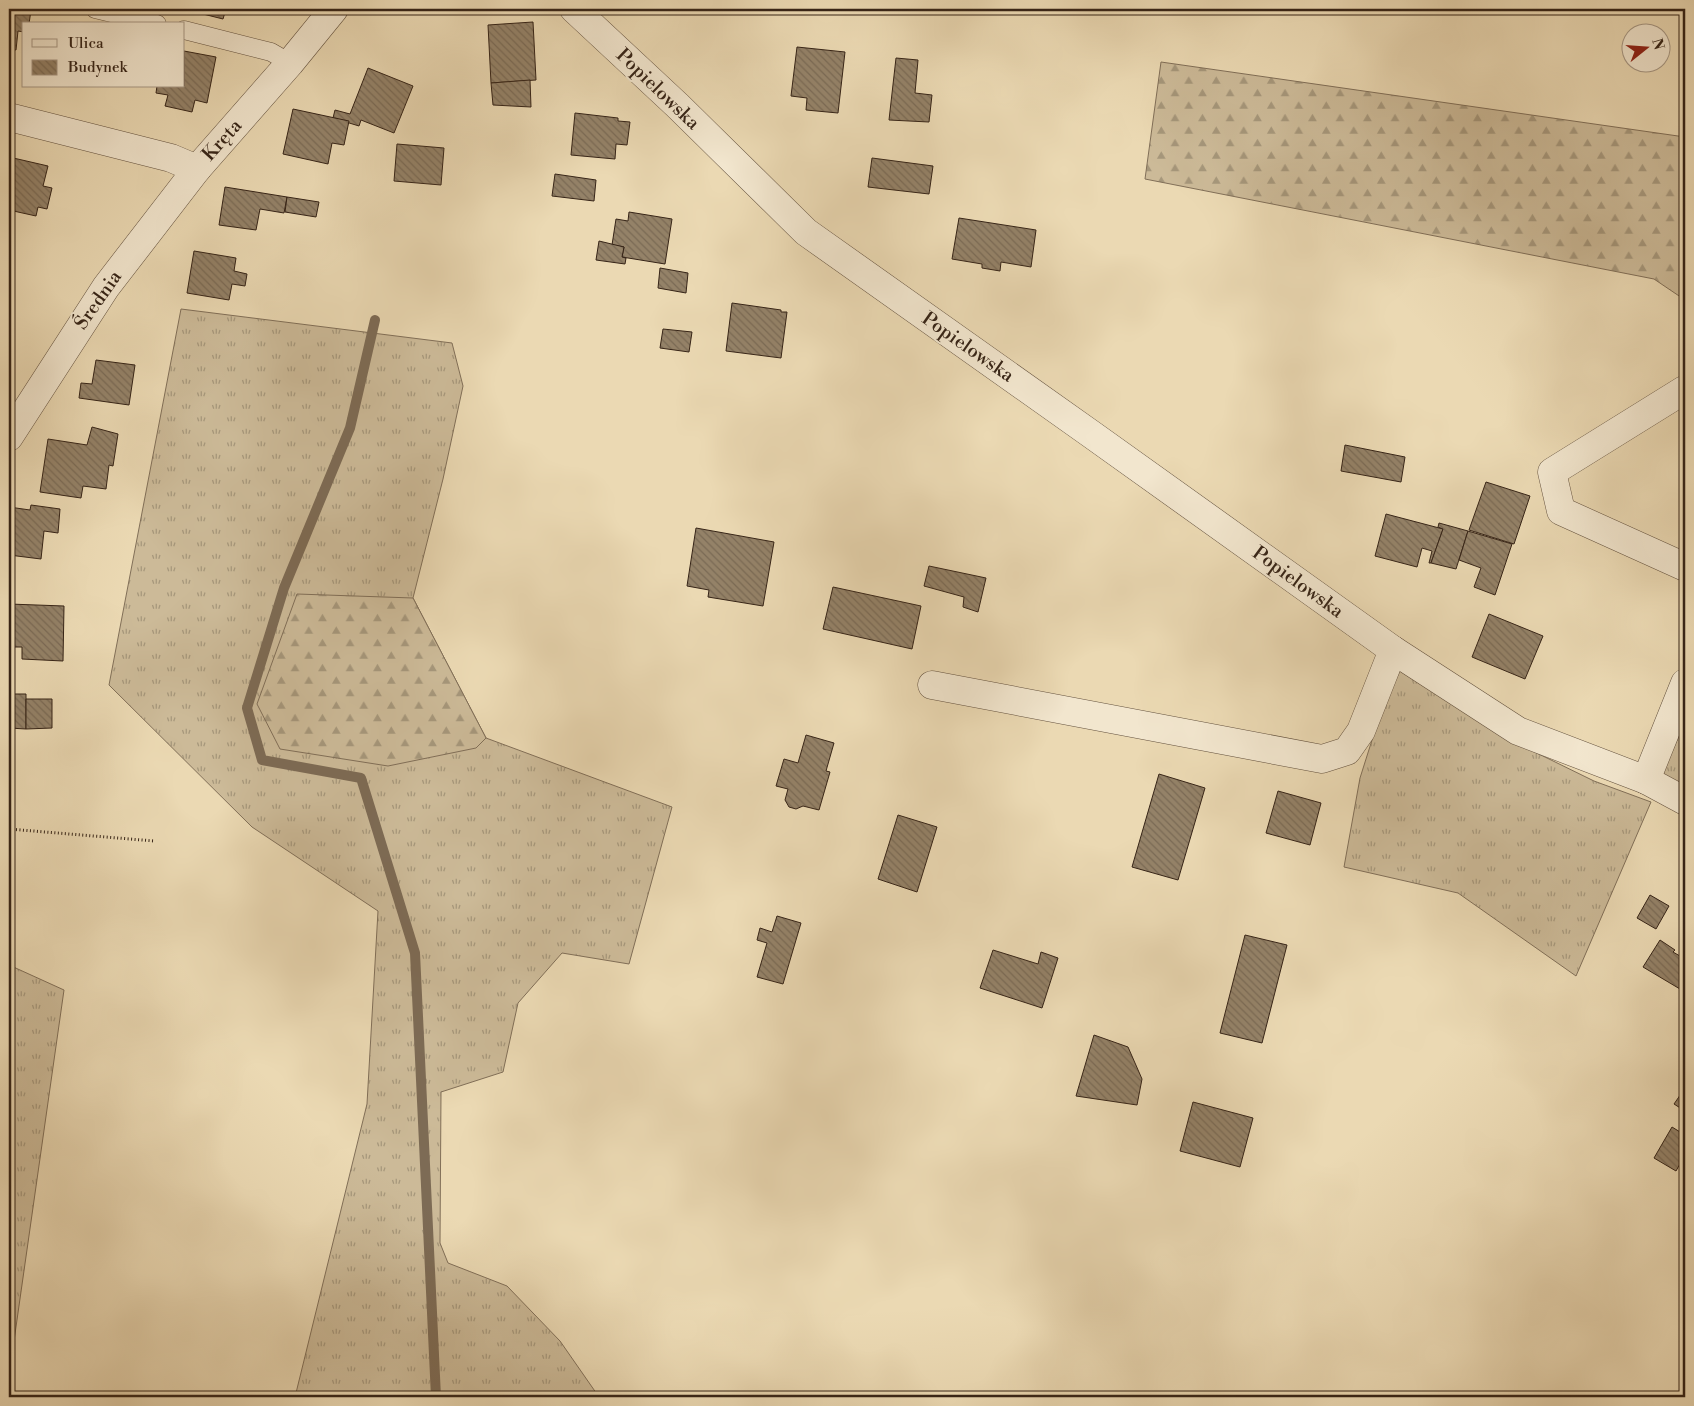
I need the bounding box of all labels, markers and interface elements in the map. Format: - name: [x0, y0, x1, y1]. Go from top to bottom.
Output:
- legend: [22, 22, 185, 88]
- north arrow: [1622, 22, 1672, 72]
- text: Ulica: [68, 34, 104, 53]
- text: N: [1647, 37, 1668, 52]
- street label: Popielowska: [611, 43, 705, 135]
- text: Budynek: [67, 58, 129, 77]
- street label: Kręta: [197, 114, 247, 166]
- street label: Średnia: [68, 265, 127, 334]
- street label: Popielowska: [917, 306, 1019, 388]
- street label: Popielowska: [1248, 541, 1349, 623]

